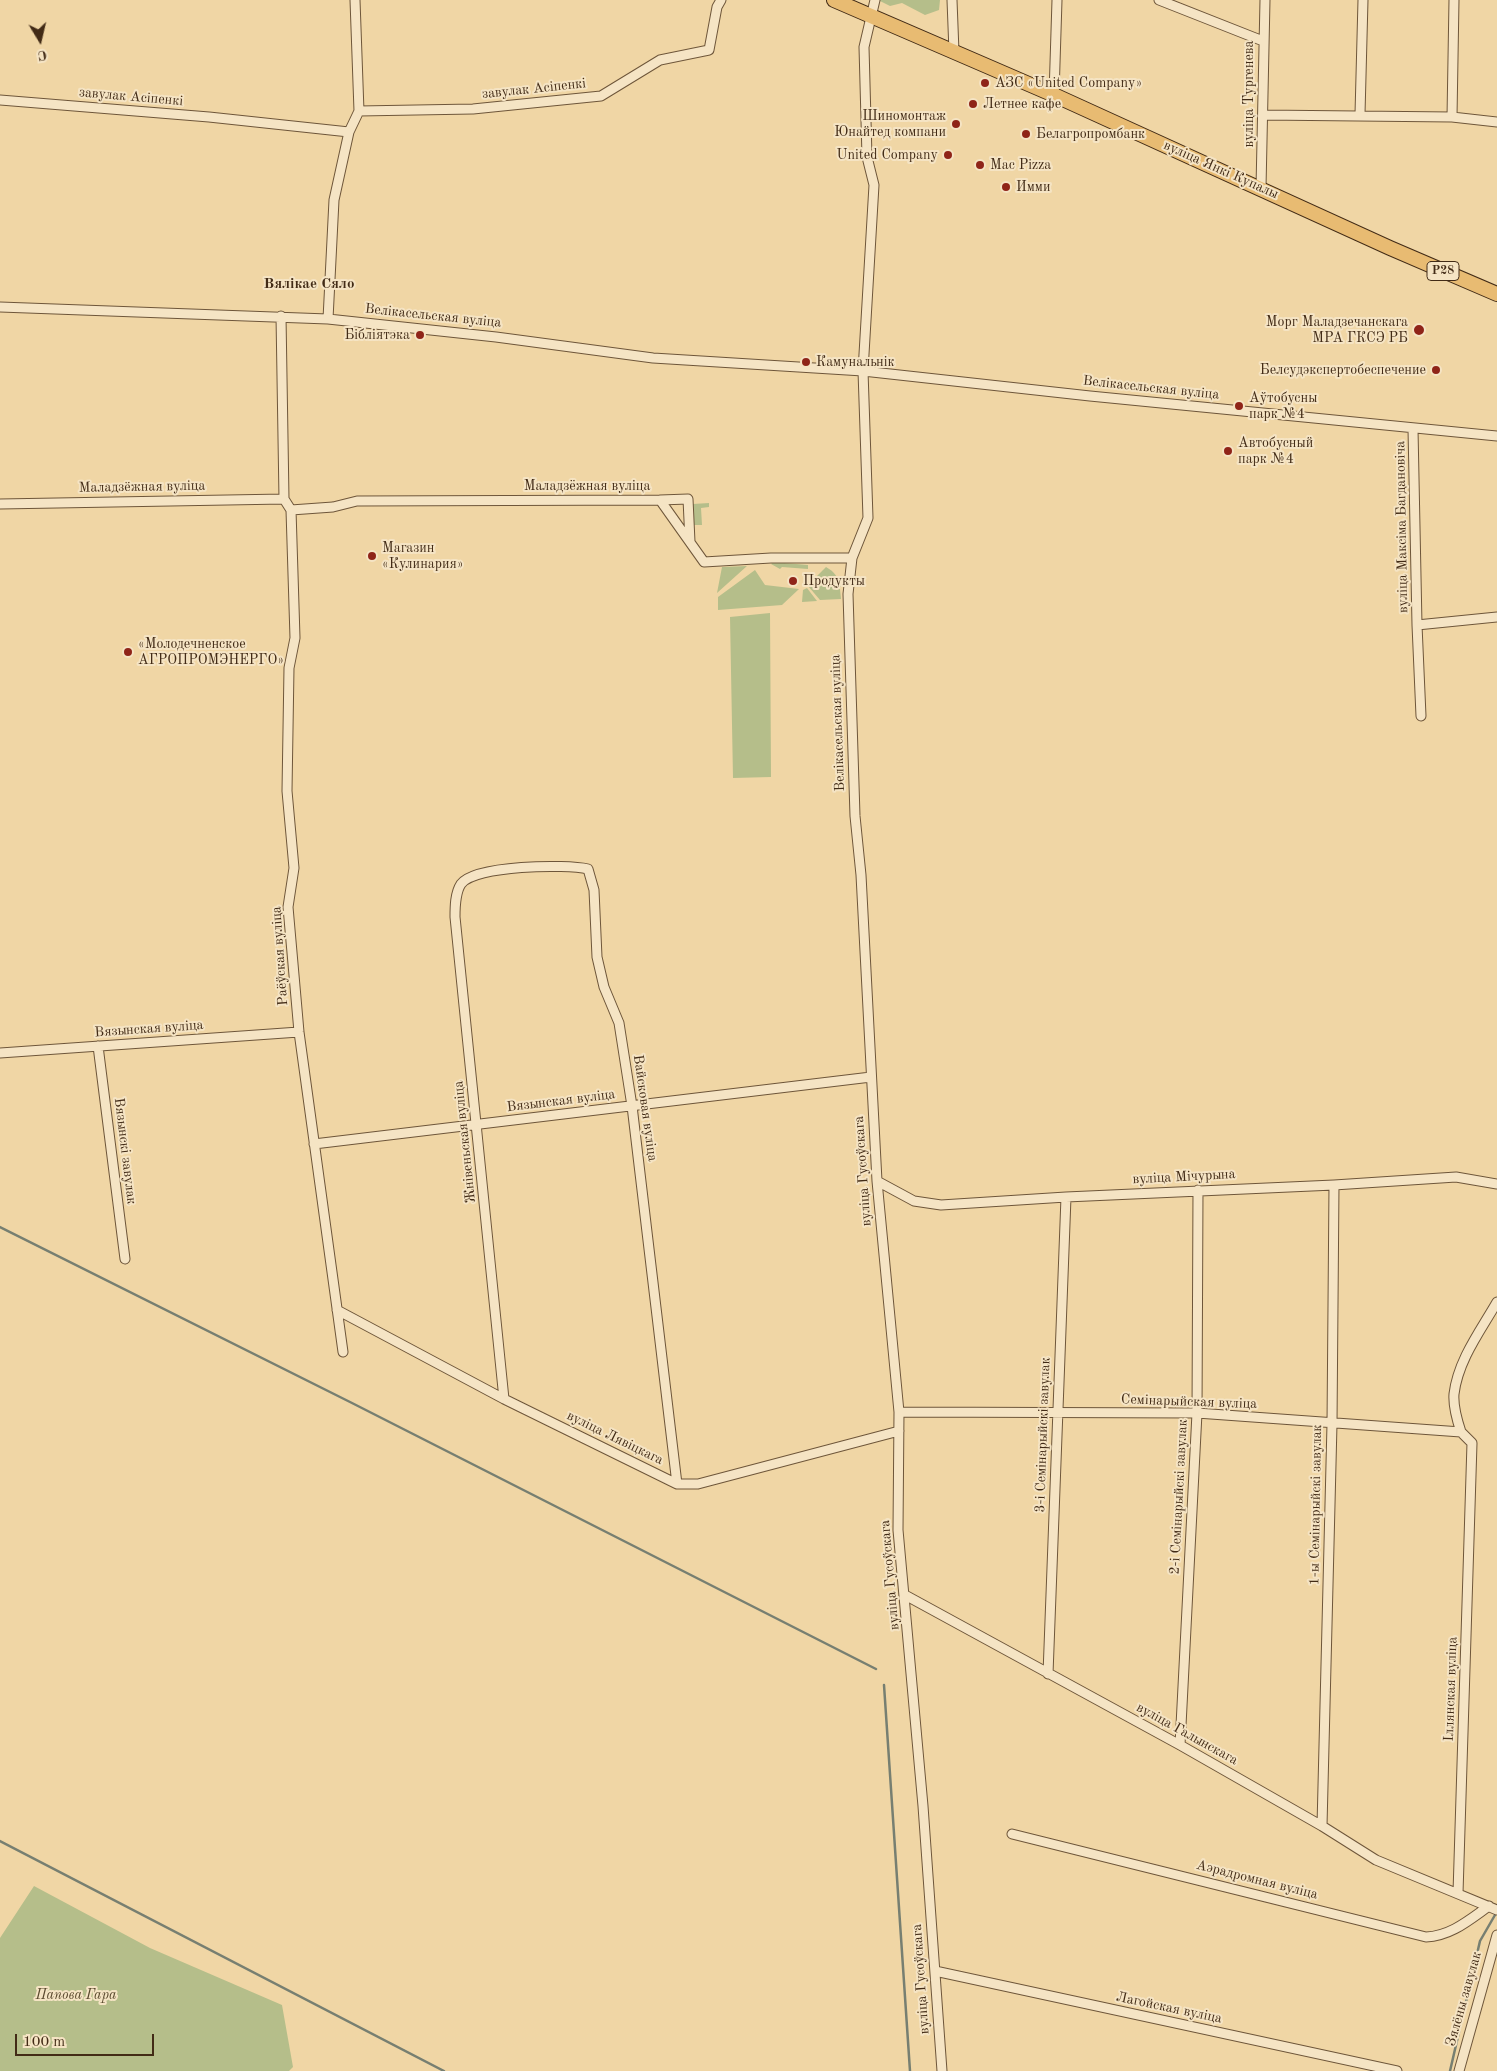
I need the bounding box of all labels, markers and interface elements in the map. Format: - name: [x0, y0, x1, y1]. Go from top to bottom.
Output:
- north arrow: [15, 15, 65, 65]
- street label: вуліца Тургенева: [1241, 41, 1257, 147]
- text: С: [37, 47, 48, 62]
- street label: завулак Асіпенкі: [481, 75, 587, 103]
- place label: АЗС «United Company»: [995, 75, 1142, 91]
- marker: АЗС «United Company»: [979, 77, 991, 89]
- street label: завулак Асіпенкі: [78, 84, 184, 110]
- place label: Летнее кафе: [983, 96, 1061, 112]
- marker: Летнее кафе: [967, 98, 979, 110]
- place label: Шиномонтаж Юнайтед компани: [834, 108, 946, 140]
- marker: Шиномонтаж Юнайтед компани: [950, 118, 962, 130]
- place label: Белагропромбанк: [1036, 126, 1145, 142]
- marker: Белагропромбанк: [1020, 128, 1032, 140]
- street label: вуліца Янкі Купалы: [1161, 137, 1281, 203]
- place label: United Company: [837, 147, 938, 163]
- marker: United Company: [942, 149, 954, 161]
- place label: Mac Pizza: [990, 157, 1051, 173]
- marker: Mac Pizza: [974, 159, 986, 171]
- place label: Имми: [1016, 179, 1050, 195]
- marker: Имми: [1000, 181, 1012, 193]
- road number: Р28: [1427, 262, 1459, 280]
- district label: Вялікае Сяло: [263, 275, 355, 293]
- street label: Велікасельская вуліца: [364, 300, 502, 332]
- place label: Морг Маладзечанскага МРА ГКСЭ РБ: [1266, 314, 1408, 347]
- marker: Морг Маладзечанскага МРА ГКСЭ РБ: [1412, 323, 1426, 337]
- place label: Бібліятэка: [344, 327, 410, 343]
- marker: Бібліятэка: [414, 329, 426, 341]
- place label: Камунальнік: [816, 354, 895, 370]
- marker: Камунальнік: [800, 356, 812, 368]
- place label: Белсудэкспертобеспечение: [1260, 362, 1426, 378]
- marker: Белсудэкспертобеспечение: [1430, 364, 1442, 376]
- street label: Велікасельская вуліца: [1082, 372, 1220, 404]
- place label: Аўтобусны парк №4: [1249, 390, 1317, 422]
- marker: Аўтобусны парк №4: [1233, 400, 1245, 412]
- place label: Автобусный парк №4: [1238, 435, 1313, 468]
- street label: вуліца Максіма Багдановіча: [1392, 441, 1412, 613]
- marker: Автобусный парк №4: [1222, 445, 1234, 457]
- street label: Маладзёжная вуліца: [79, 477, 205, 497]
- street label: Маладзёжная вуліца: [524, 478, 650, 494]
- place label: Магазин «Кулинария»: [382, 540, 464, 572]
- marker: Магазин «Кулинария»: [366, 550, 378, 562]
- place label: Продукты: [803, 573, 865, 589]
- marker: Продукты: [787, 575, 799, 587]
- place label: «Молодечненское АГРОПРОМЭНЕРГО»: [138, 636, 284, 669]
- marker: «Молодечненское АГРОПРОМЭНЕРГО»: [122, 646, 134, 658]
- street label: Велікасельская вуліца: [827, 654, 849, 792]
- street label: Раёўская вуліца: [268, 906, 292, 1006]
- street label: Вязынская вуліца: [94, 1017, 204, 1041]
- street label: Вайсковая вуліца: [629, 1053, 661, 1163]
- street label: Жнівеньская вуліца: [450, 1080, 480, 1204]
- street label: Вязынская вуліца: [506, 1086, 616, 1116]
- street label: Вязынскі завулак: [110, 1097, 140, 1205]
- street label: вуліца Гусоўскага: [851, 1115, 875, 1227]
- street label: вуліца Мічурына: [1132, 1166, 1236, 1188]
- street label: 3-і Семінарыйскі завулак: [1032, 1357, 1054, 1513]
- street label: Семінарыйская вуліца: [1121, 1391, 1257, 1413]
- street label: вуліца Лявіцкага: [564, 1407, 666, 1469]
- street label: 2-і Семінарыйскі завулак: [1167, 1419, 1191, 1575]
- street label: 1-ы Семінарыйскі завулак: [1306, 1424, 1326, 1586]
- street label: вуліца Гусоўскага: [877, 1519, 903, 1631]
- street label: Іллянская вуліца: [1441, 1636, 1461, 1742]
- street label: вуліца Галынскага: [1133, 1699, 1241, 1769]
- street label: Аэрадромная вуліца: [1194, 1857, 1320, 1903]
- street label: вуліца Гусоўскага: [909, 1923, 933, 2035]
- street label: Зялёны завулак: [1442, 1950, 1486, 2048]
- park label: Папова Гара: [35, 1987, 117, 2003]
- street label: Лагойская вуліца: [1115, 1989, 1223, 2027]
- scale bar: [18, 2024, 156, 2056]
- text: 100 m: [23, 2035, 65, 2050]

